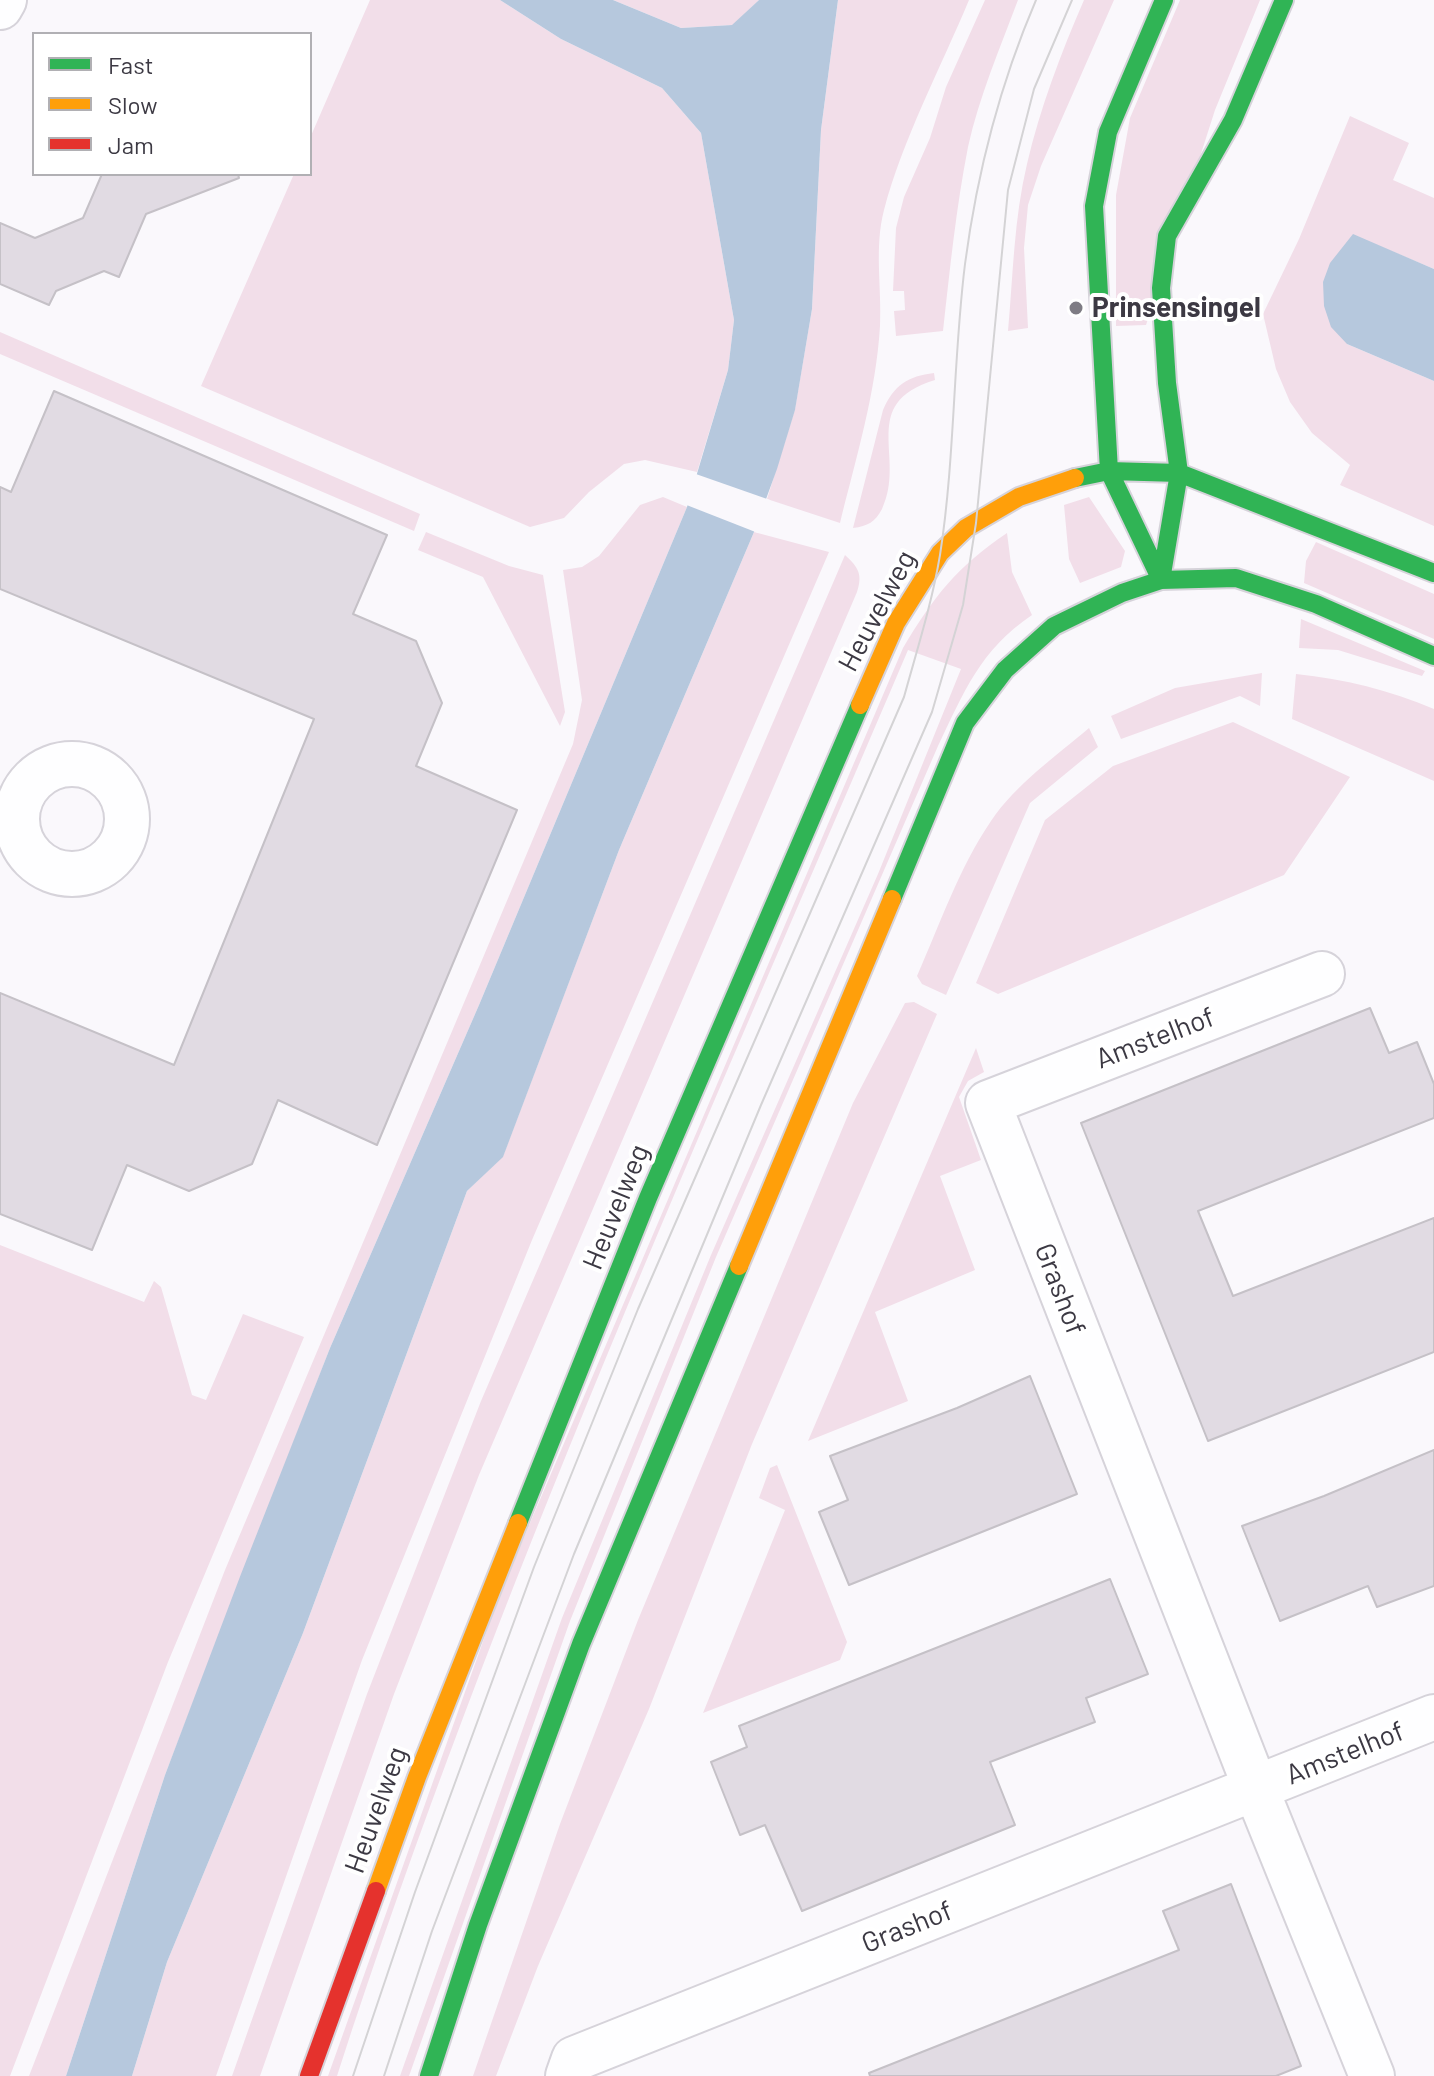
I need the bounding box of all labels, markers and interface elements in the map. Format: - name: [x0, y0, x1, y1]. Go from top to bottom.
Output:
- legend: [32, 32, 312, 176]
- text: Fast: [108, 50, 153, 79]
- text: Slow: [108, 90, 157, 119]
- text: Jam: [108, 130, 154, 159]
- place label: Prinsensingel: [1092, 291, 1261, 325]
- marker: Prinsensingel: [1067, 299, 1085, 317]
- street label: Heuvelweg: [831, 545, 923, 677]
- street label: Amstelhof: [1091, 1000, 1219, 1076]
- street label: Heuvelweg: [576, 1139, 656, 1275]
- street label: Grashof: [1027, 1239, 1093, 1339]
- street label: Amstelhof: [1281, 1714, 1409, 1792]
- street label: Heuvelweg: [338, 1742, 414, 1878]
- street label: Grashof: [857, 1894, 957, 1960]

